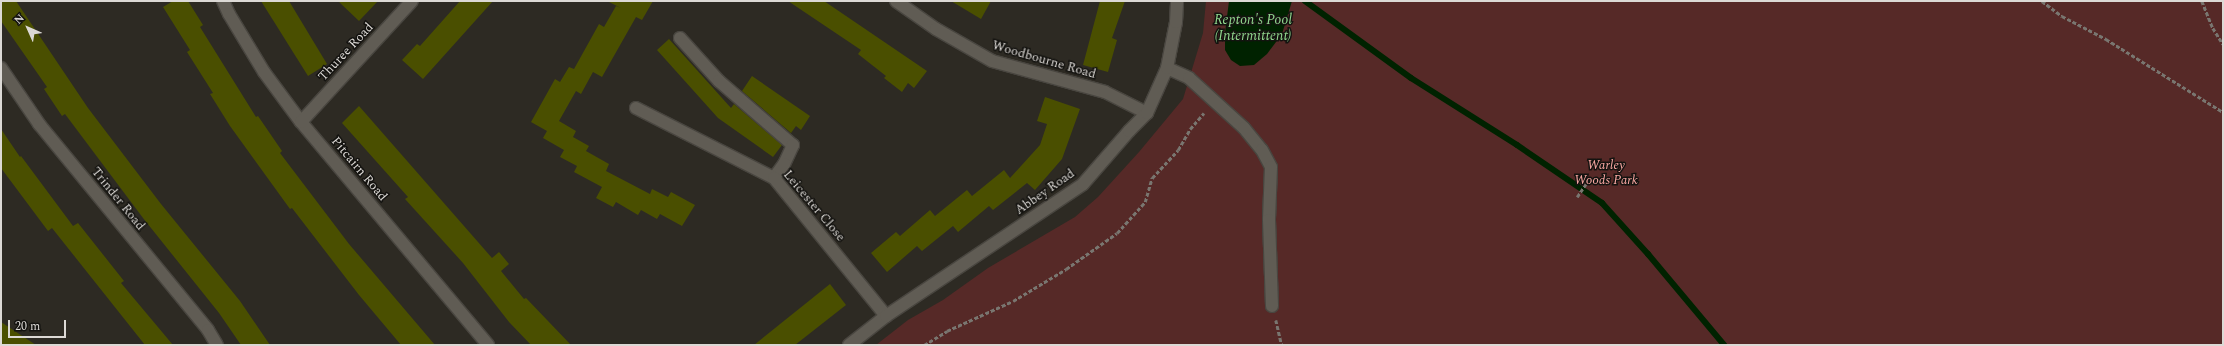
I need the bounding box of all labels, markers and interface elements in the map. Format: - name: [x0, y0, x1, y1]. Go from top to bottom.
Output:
- north arrow: [8, 8, 48, 48]
- text: N: [10, 10, 28, 28]
- water label: Repton's Pool (Intermittent): [1214, 12, 1292, 44]
- street label: Thuree Road: [315, 20, 377, 84]
- street label: Woodbourne Road: [990, 38, 1098, 82]
- street label: Pitcairn Road: [328, 134, 390, 204]
- park label: Warley Woods Park: [1574, 158, 1638, 189]
- street label: Trinder Road: [88, 164, 148, 234]
- street label: Abbey Road: [1012, 166, 1078, 218]
- street label: Leicester Close: [780, 167, 848, 245]
- scale bar: [10, 312, 68, 338]
- text: 20 m: [15, 317, 40, 336]

